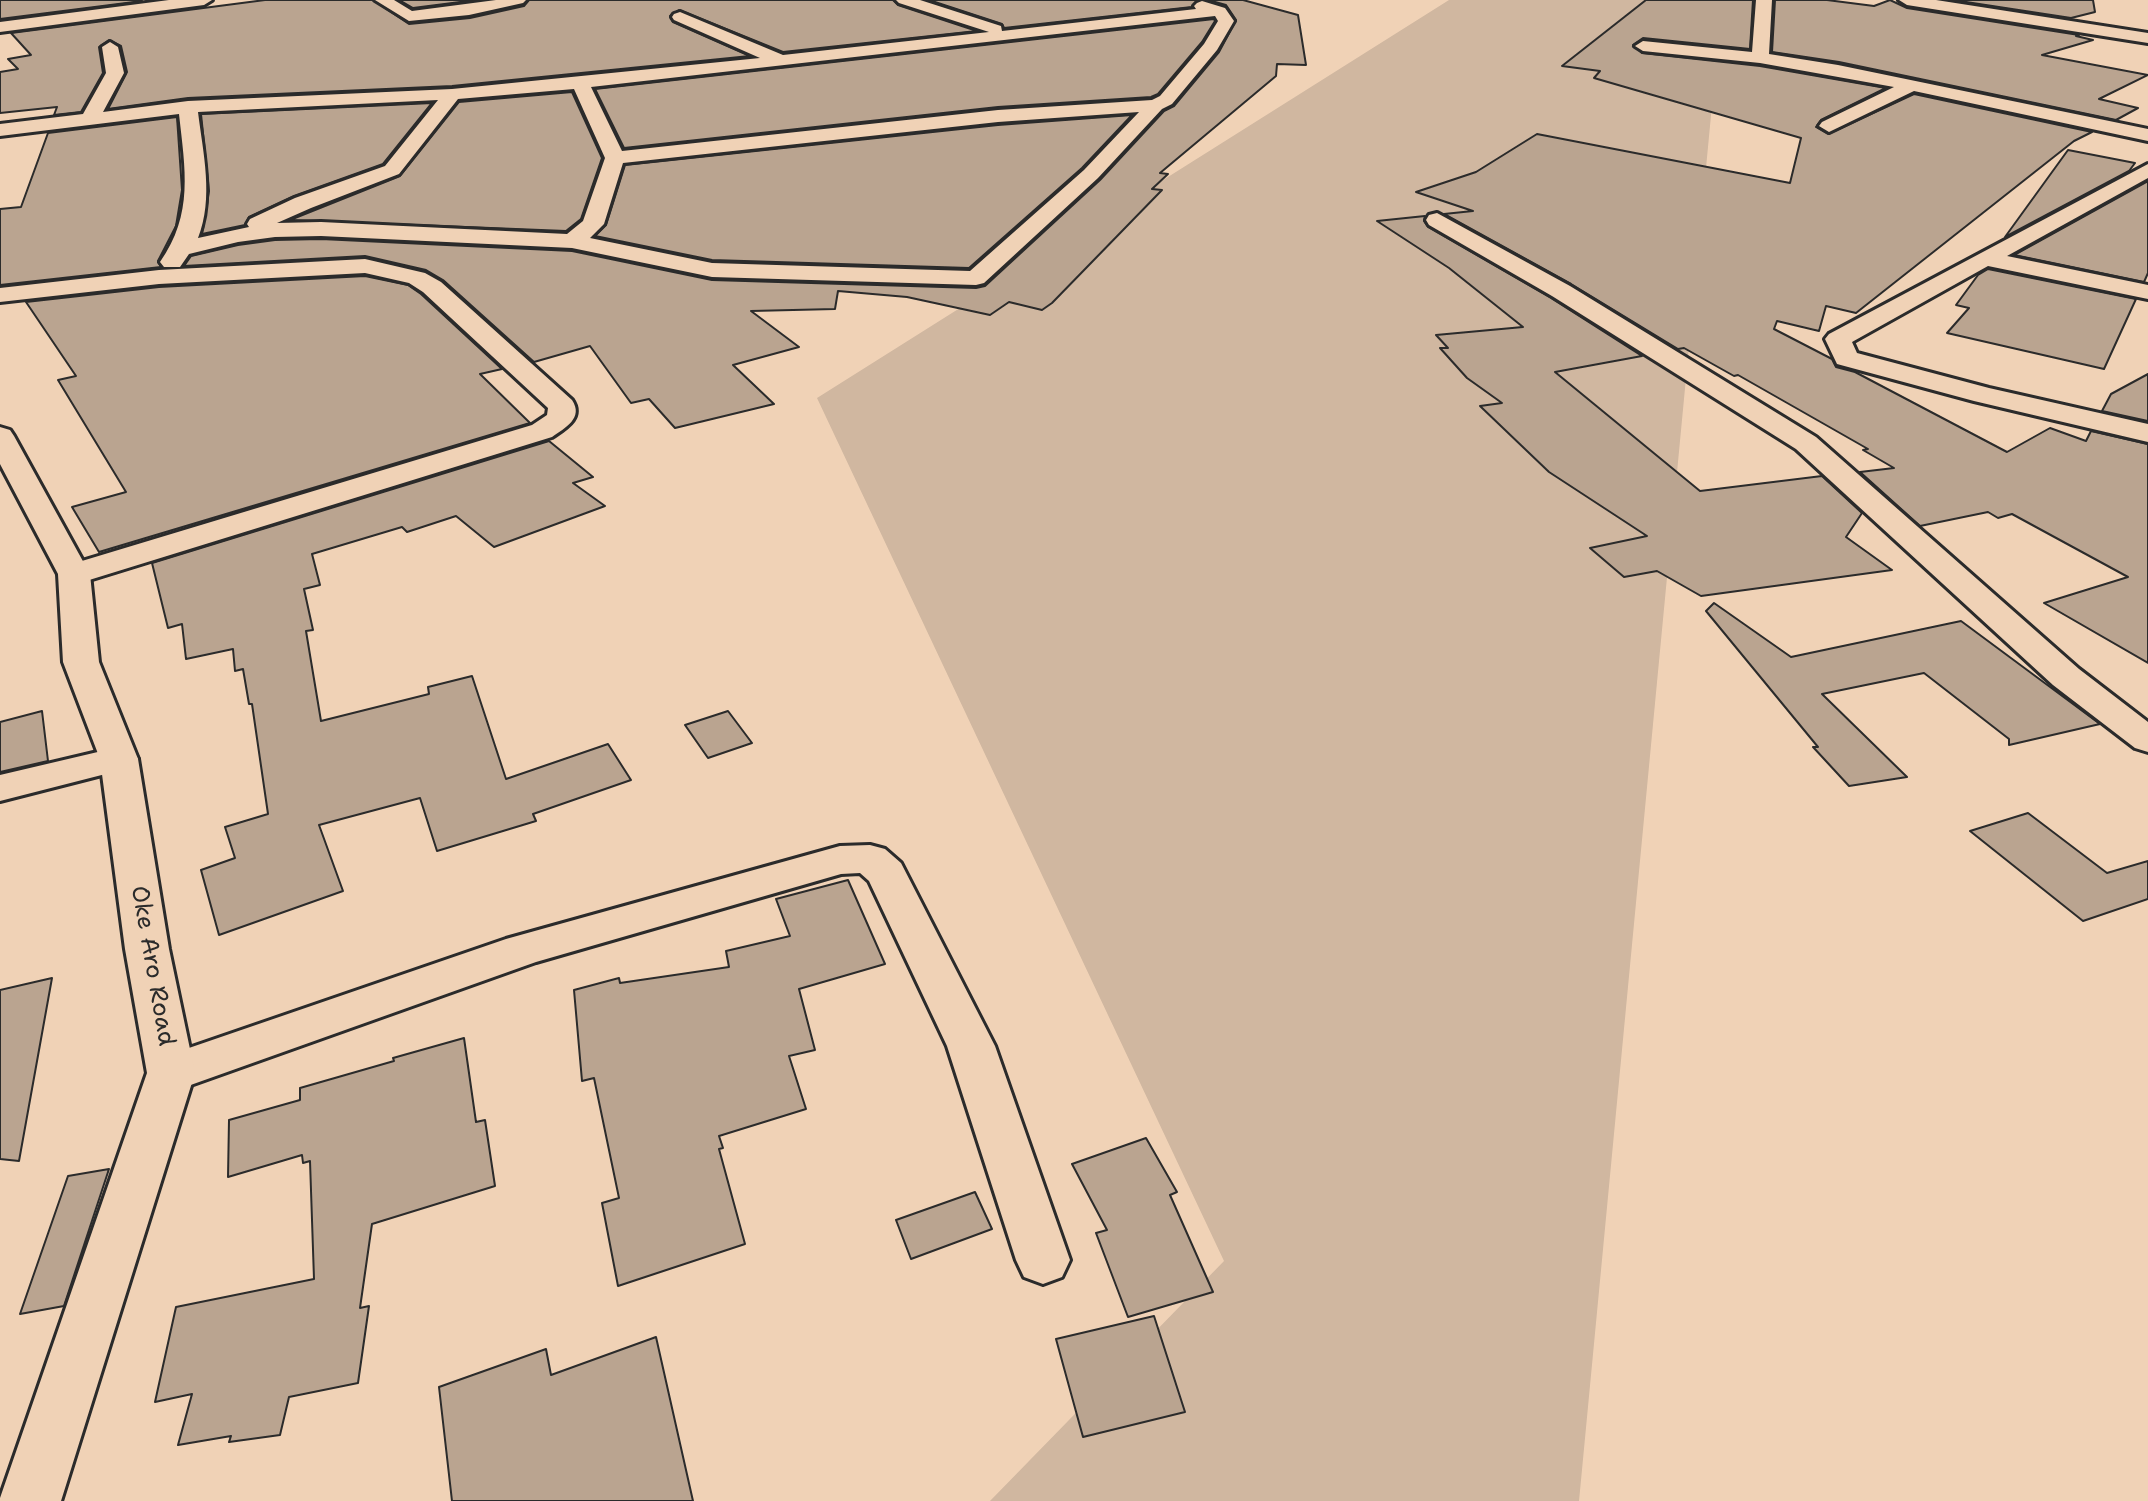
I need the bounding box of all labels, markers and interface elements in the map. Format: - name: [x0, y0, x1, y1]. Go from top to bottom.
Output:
- street label: Oke Aro Road: [124, 884, 180, 1048]

